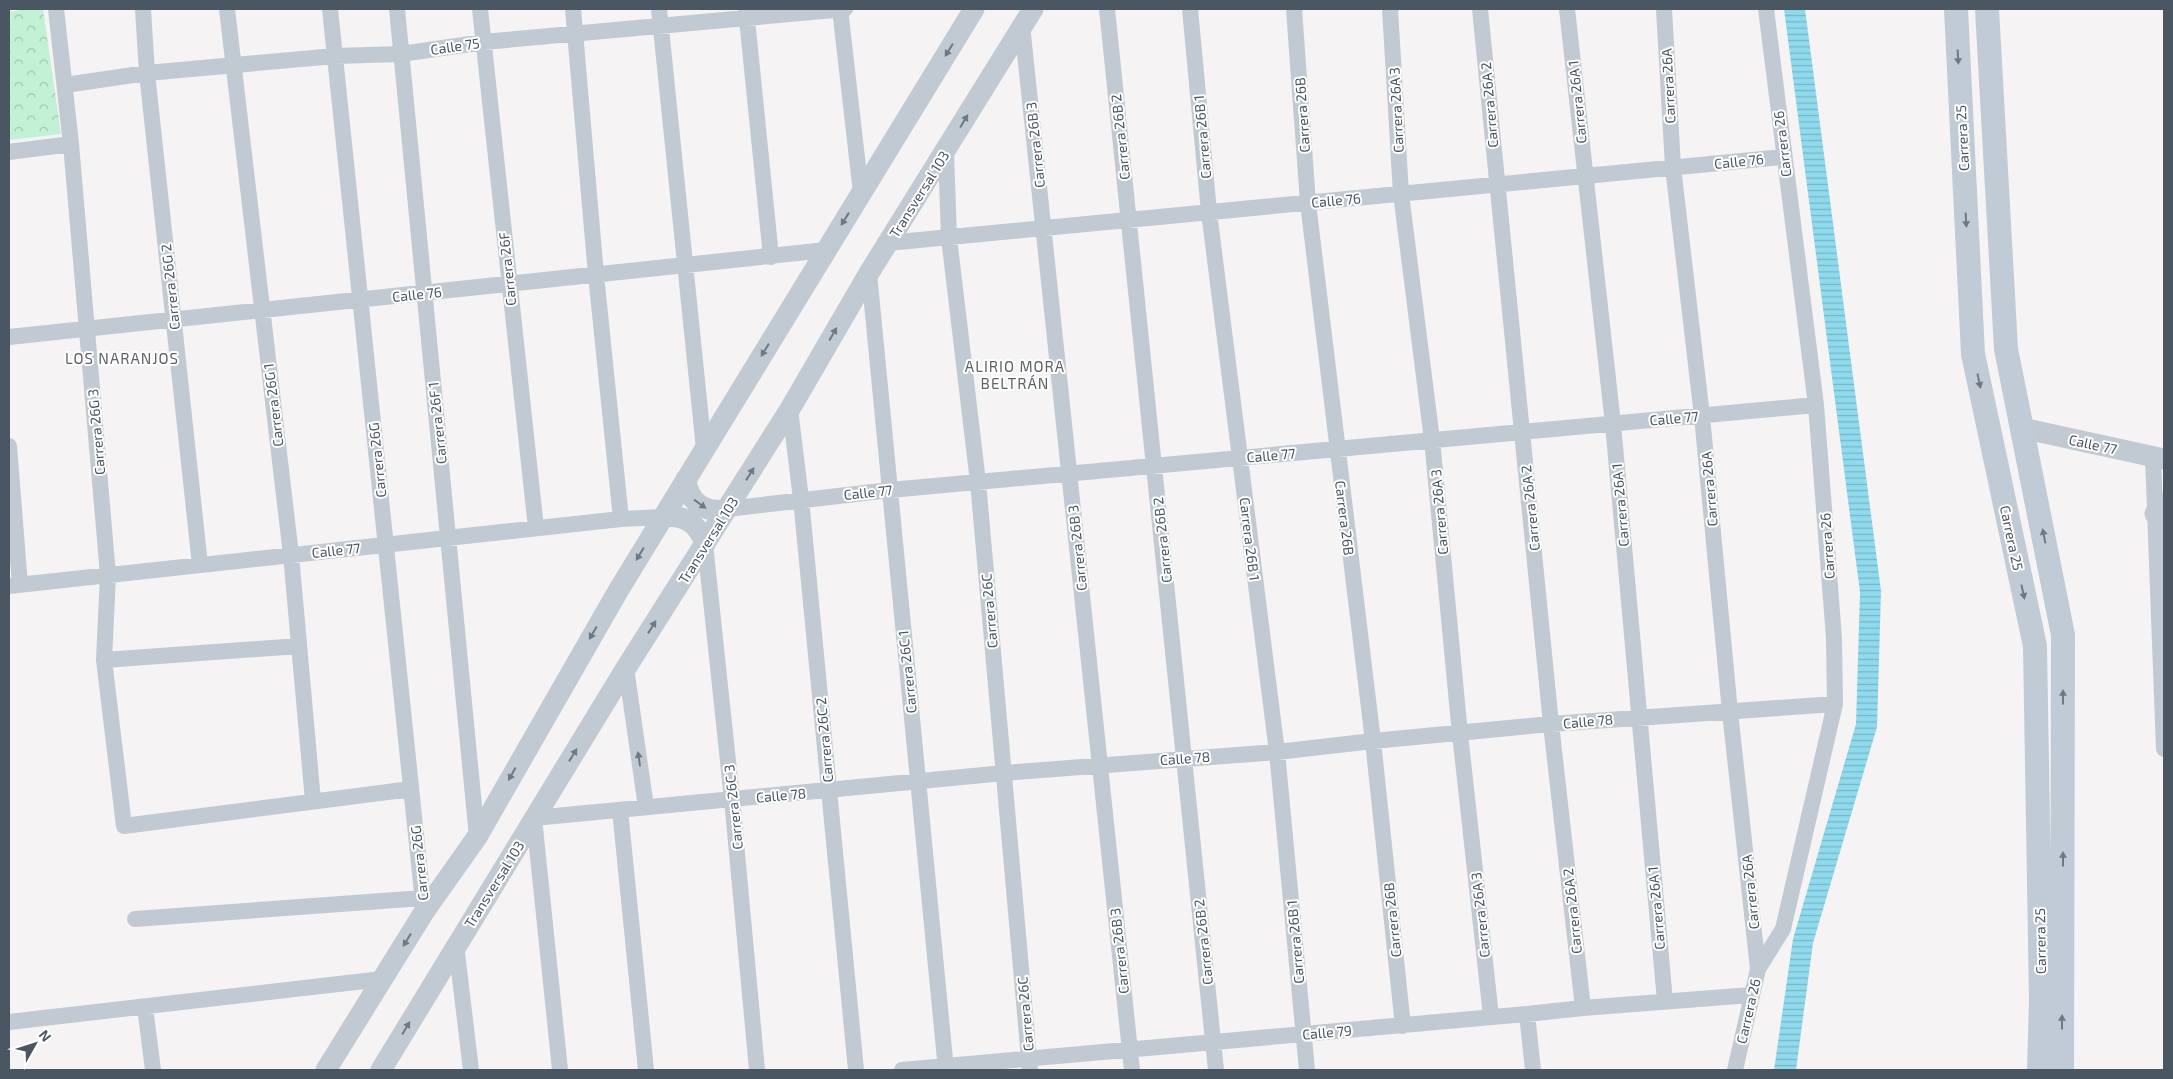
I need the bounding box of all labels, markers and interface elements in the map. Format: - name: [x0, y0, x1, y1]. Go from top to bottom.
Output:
- street label: Calle 75: [429, 34, 481, 58]
- one-way arrow: [944, 44, 953, 57]
- street label: Carrera 26A: [1658, 48, 1678, 124]
- one-way arrow: [1954, 50, 1962, 66]
- street label: Carrera 26A 1: [1564, 60, 1590, 144]
- street label: Carrera 26A 2: [1477, 61, 1501, 149]
- street label: Carrera 26A 3: [1385, 67, 1407, 153]
- street label: Carrera 26B: [1291, 77, 1313, 153]
- street label: Carrera 26B 2: [1107, 93, 1133, 181]
- street label: Carrera 26B 1: [1190, 94, 1214, 180]
- street label: Carrera 26B 3: [1022, 101, 1048, 189]
- street label: Carrera 25: [1952, 105, 1972, 171]
- street label: Carrera 26: [1770, 110, 1794, 178]
- one-way arrow: [959, 115, 968, 128]
- street label: Transversal 103: [885, 147, 953, 241]
- street label: Calle 76: [1713, 150, 1765, 172]
- street label: Calle 76: [1310, 189, 1362, 211]
- one-way arrow: [841, 212, 850, 225]
- one-way arrow: [1963, 212, 1971, 228]
- street label: Carrera 26F: [495, 231, 519, 307]
- street label: Carrera 26G 2: [157, 243, 183, 331]
- street label: Calle 76: [391, 283, 443, 305]
- one-way arrow: [829, 328, 838, 341]
- one-way arrow: [760, 344, 769, 357]
- district label: LOS NARANJOS: [65, 349, 179, 367]
- district label: ALIRIO MORA BELTRÁN: [965, 357, 1065, 392]
- street label: Carrera 26G 1: [259, 362, 287, 448]
- one-way arrow: [1975, 374, 1983, 389]
- street label: Carrera 26F 1: [424, 381, 450, 465]
- street label: Carrera 26G 3: [84, 388, 108, 476]
- street label: Calle 77: [1649, 407, 1699, 429]
- street label: Carrera 26G: [365, 422, 389, 498]
- street label: Calle 77: [2067, 431, 2119, 457]
- street label: Calle 77: [1246, 444, 1296, 466]
- street label: Carrera 26A: [1697, 451, 1721, 527]
- street label: Carrera 26A 1: [1608, 463, 1632, 547]
- street label: Carrera 26A 2: [1517, 464, 1543, 552]
- one-way arrow: [745, 467, 754, 480]
- street label: Carrera 26A 3: [1427, 469, 1451, 555]
- street label: Carrera 26B: [1332, 480, 1358, 556]
- street label: Calle 77: [843, 481, 893, 503]
- street label: Transversal 103: [674, 493, 742, 587]
- street label: Carrera 26B 2: [1149, 496, 1175, 584]
- street label: Carrera 26B 1: [1236, 496, 1264, 582]
- one-way arrow: [693, 499, 706, 509]
- street label: Carrera 26B 3: [1064, 504, 1090, 592]
- street label: Carrera 25: [1997, 504, 2027, 572]
- street label: Carrera 26: [1816, 512, 1838, 580]
- one-way arrow: [2039, 528, 2047, 544]
- street label: Calle 77: [311, 539, 361, 561]
- one-way arrow: [636, 547, 645, 560]
- street label: Carrera 26C: [977, 573, 1001, 649]
- one-way arrow: [2019, 584, 2027, 599]
- one-way arrow: [648, 621, 657, 634]
- one-way arrow: [589, 625, 597, 640]
- street label: Carrera 26C 1: [894, 630, 920, 714]
- one-way arrow: [2059, 688, 2067, 704]
- street label: Carrera 26C 2: [812, 697, 836, 783]
- street label: Calle 78: [1562, 710, 1614, 732]
- street label: Calle 78: [1159, 748, 1211, 768]
- one-way arrow: [568, 749, 577, 762]
- one-way arrow: [635, 751, 643, 767]
- street label: Carrera 26C 3: [720, 764, 746, 850]
- one-way arrow: [508, 767, 517, 780]
- street label: Calle 78: [755, 784, 807, 806]
- street label: Carrera 26G: [407, 825, 431, 901]
- street label: Transversal 103: [460, 837, 528, 931]
- one-way arrow: [2059, 851, 2067, 867]
- street label: Carrera 26A: [1738, 853, 1762, 930]
- street label: Carrera 26A 1: [1644, 866, 1668, 950]
- street label: Carrera 26A 2: [1559, 867, 1585, 955]
- street label: Carrera 26A 3: [1467, 871, 1493, 959]
- street label: Carrera 26B: [1380, 882, 1404, 958]
- street label: Carrera 26B 2: [1190, 898, 1216, 986]
- street label: Carrera 26B 1: [1283, 899, 1307, 985]
- street label: Carrera 26B 3: [1106, 907, 1132, 995]
- street label: Carrera 25: [2031, 908, 2049, 974]
- one-way arrow: [402, 934, 411, 947]
- street label: Carrera 26C: [1013, 976, 1037, 1052]
- street label: Carrera 26: [1732, 977, 1764, 1045]
- one-way arrow: [2058, 1013, 2066, 1029]
- north arrow: [10, 1019, 60, 1069]
- street label: Calle 79: [1301, 1021, 1353, 1043]
- one-way arrow: [402, 1022, 411, 1035]
- text: N: [36, 1026, 55, 1045]

